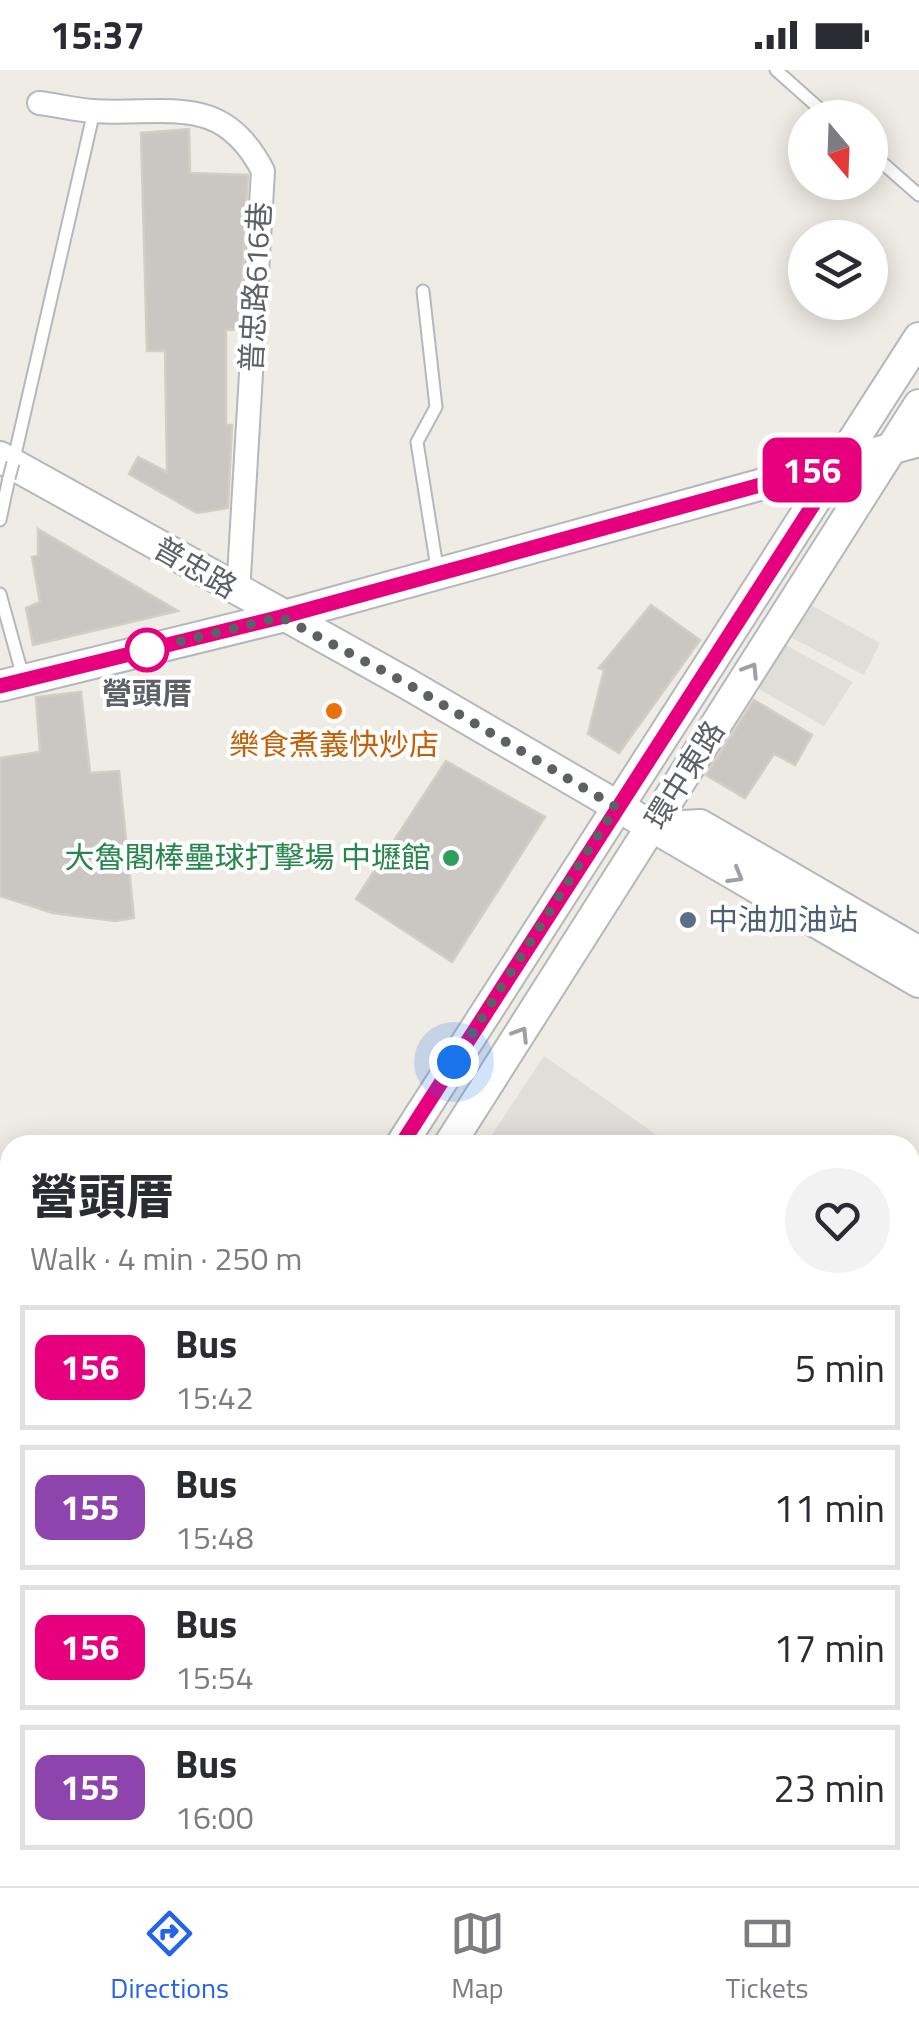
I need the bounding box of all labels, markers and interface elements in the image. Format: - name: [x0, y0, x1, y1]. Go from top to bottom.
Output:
- text: 15:37: [50, 6, 145, 64]
- north arrow: [788, 100, 888, 200]
- map controls: [788, 100, 888, 320]
- street label: 普忠路616巷: [228, 201, 282, 373]
- button: layers: [788, 220, 888, 320]
- line badge: 156: [754, 438, 870, 502]
- text: 156: [783, 443, 841, 497]
- street label: 普忠路: [145, 525, 246, 610]
- marker: 營頭厝: [126, 629, 168, 671]
- one-way arrow: [739, 663, 758, 681]
- place label: 營頭厝: [102, 670, 192, 716]
- marker: 樂食煮義快炒店: [323, 700, 345, 722]
- street label: 環中東路: [633, 711, 735, 838]
- place label: 樂食煮義快炒店: [229, 721, 439, 767]
- place label: 大魯閣棒壘球打擊場 中壢館: [64, 834, 431, 880]
- marker: 大魯閣棒壘球打擊場 中壢館: [440, 847, 462, 869]
- one-way arrow: [725, 864, 743, 883]
- place label: 中油加油站: [708, 896, 858, 942]
- marker: 中油加油站: [677, 909, 699, 931]
- one-way arrow: [509, 1026, 528, 1044]
- your location: [429, 1037, 479, 1087]
- text: 營頭厝: [30, 1160, 174, 1233]
- button: heart: [785, 1168, 890, 1273]
- text: Walk · 4 min · 250 m: [30, 1234, 302, 1282]
- text: Bus: [175, 1315, 237, 1373]
- text: 5 min: [795, 1339, 885, 1397]
- text: 156: [61, 1340, 119, 1394]
- text: 15:42: [175, 1373, 254, 1421]
- text: Bus: [175, 1455, 237, 1513]
- text: 11 min: [774, 1479, 885, 1537]
- text: 155: [61, 1480, 119, 1534]
- text: 15:48: [175, 1513, 254, 1561]
- text: Bus: [175, 1595, 237, 1653]
- text: 17 min: [774, 1619, 885, 1677]
- text: 156: [61, 1620, 119, 1674]
- text: 15:54: [175, 1653, 254, 1701]
- text: Bus: [175, 1735, 237, 1793]
- text: 23 min: [774, 1759, 885, 1817]
- text: 155: [61, 1760, 119, 1814]
- text: 16:00: [175, 1793, 254, 1841]
- tab: Directions: [110, 1906, 229, 2009]
- tab: Map: [450, 1906, 505, 2009]
- tab: Tickets: [726, 1906, 809, 2009]

